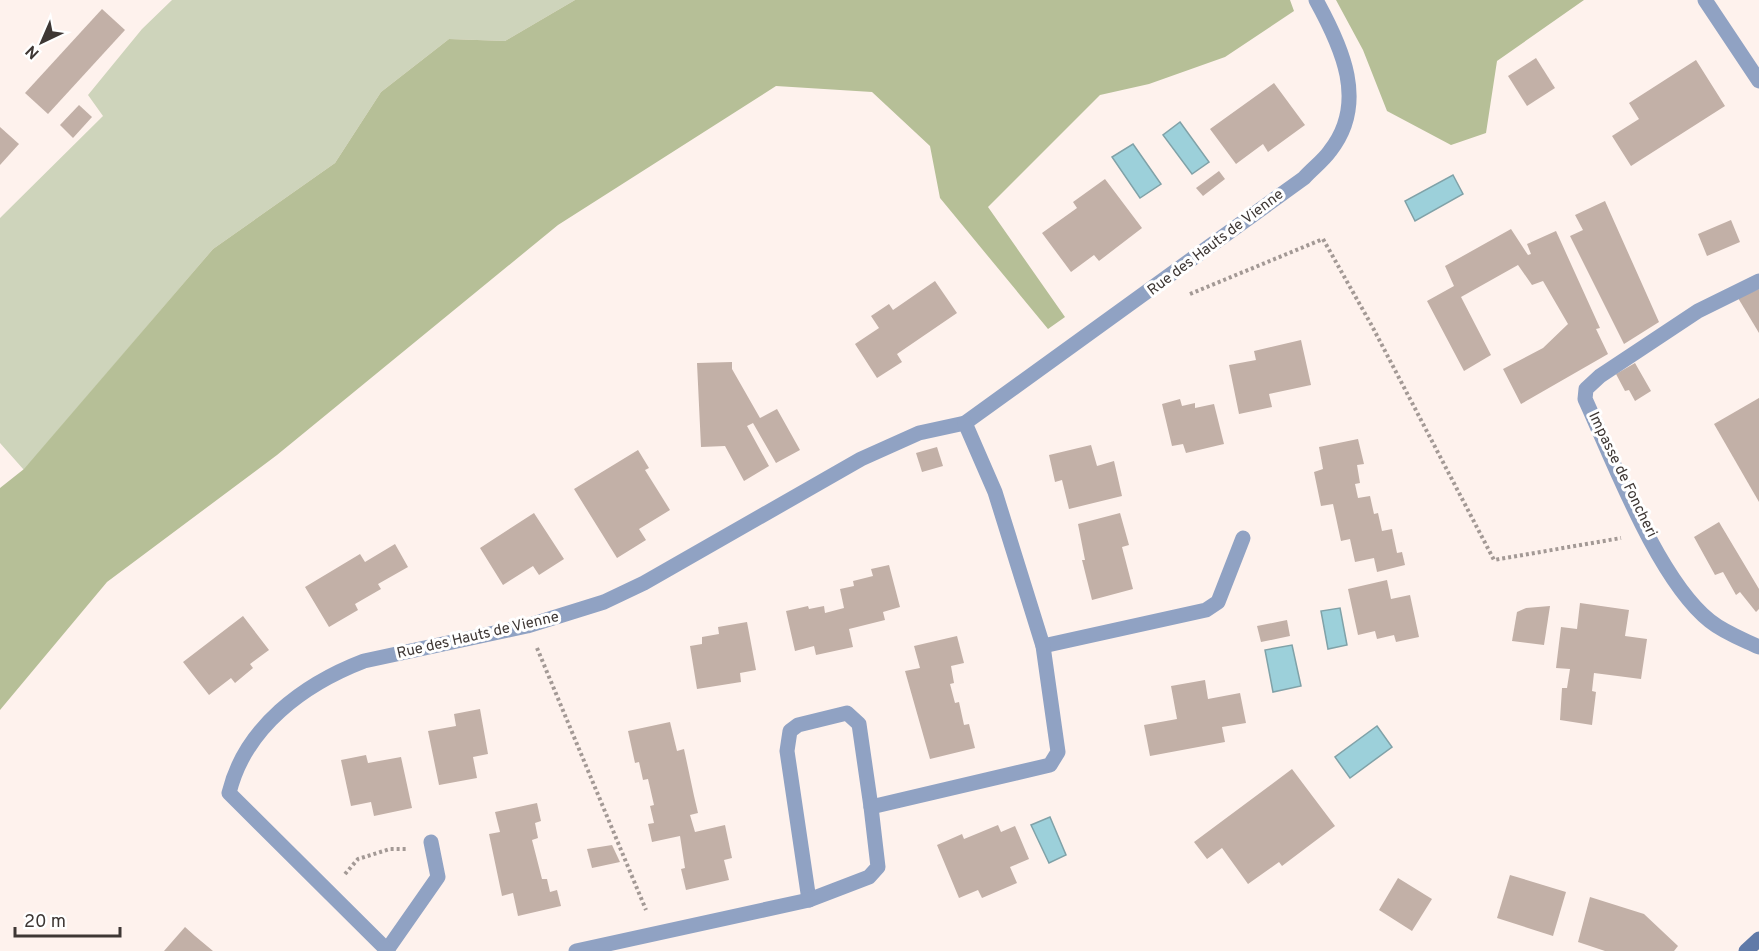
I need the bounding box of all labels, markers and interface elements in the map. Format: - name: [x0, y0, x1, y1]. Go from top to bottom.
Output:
- north arrow: [12, 12, 72, 72]
- text: N: [22, 40, 44, 63]
- street label: Rue des Hauts de Vienne: [1144, 186, 1288, 300]
- street label: Impasse de Foncheri: [1583, 409, 1661, 541]
- street label: Rue des Hauts de Vienne: [395, 608, 561, 664]
- scale bar: [15, 900, 120, 938]
- text: 20 m: [24, 911, 66, 934]

